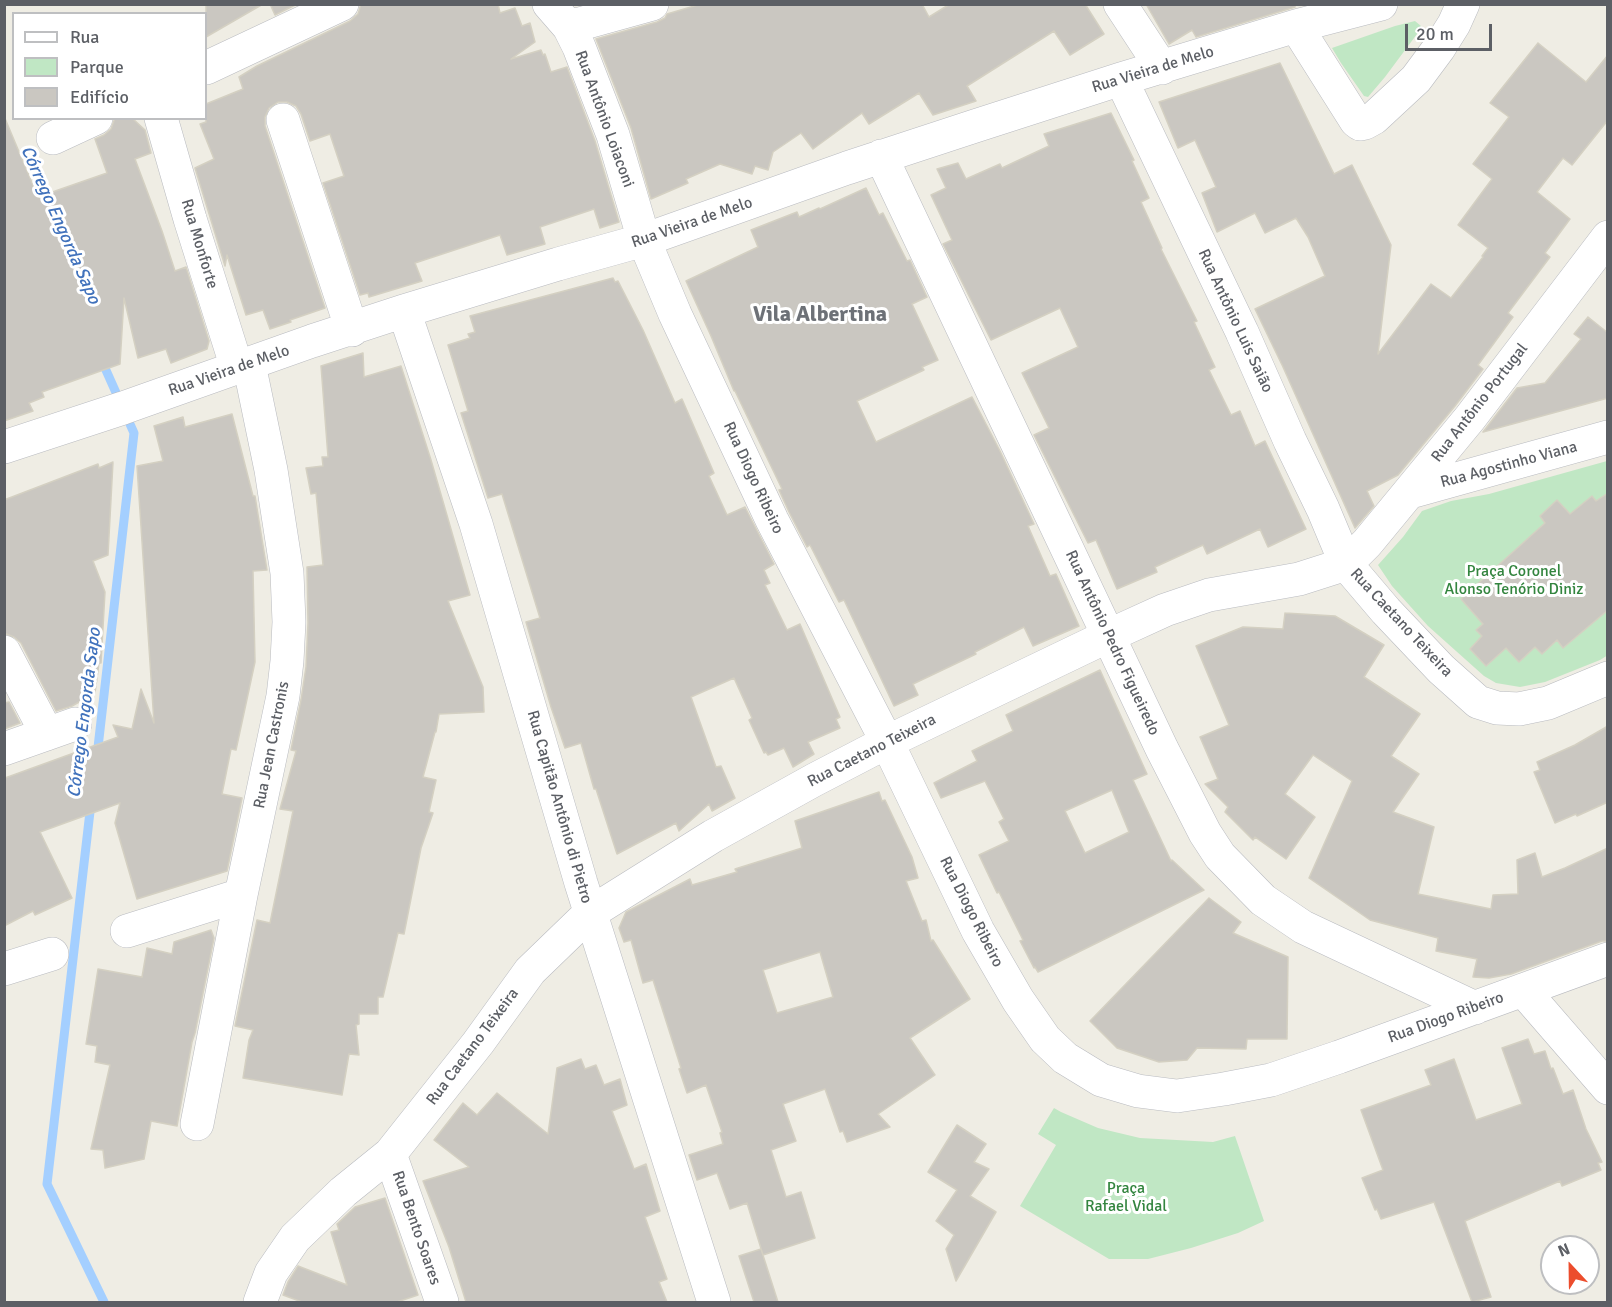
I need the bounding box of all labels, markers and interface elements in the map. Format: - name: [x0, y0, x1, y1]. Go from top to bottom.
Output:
- legend: [12, 12, 207, 120]
- scale bar: [1408, 12, 1495, 50]
- text: 20 m: [1416, 23, 1454, 45]
- text: Rua: [70, 26, 99, 48]
- street label: Rua Vieira de Melo: [1090, 42, 1216, 98]
- street label: Rua Antônio Loiaconi: [570, 48, 638, 190]
- text: Parque: [70, 56, 124, 78]
- text: Edifício: [70, 86, 129, 108]
- water label: Córrego Engorda Sapo: [15, 143, 105, 307]
- street label: Rua Vieira de Melo: [629, 193, 755, 253]
- street label: Rua Monforte: [176, 197, 222, 291]
- street label: Rua Antônio Luis Saião: [1193, 246, 1277, 396]
- district label: Vila Albertina: [753, 302, 887, 328]
- street label: Rua Antônio Portugal: [1428, 340, 1532, 466]
- street label: Rua Vieira de Melo: [166, 341, 292, 401]
- street label: Rua Diogo Ribeiro: [719, 419, 787, 537]
- street label: Rua Agostinho Viana: [1438, 437, 1580, 493]
- street label: Rua Antônio Pedro Figueiredo: [1061, 547, 1163, 739]
- park label: Praça Coronel Alonso Tenório Diniz: [1445, 562, 1583, 600]
- street label: Rua Caetano Teixeira: [1346, 565, 1456, 681]
- water label: Córrego Engorda Sapo: [64, 627, 106, 799]
- street label: Rua Jean Castronis: [250, 680, 294, 810]
- street label: Rua Capitão Antônio di Pietro: [522, 708, 596, 906]
- street label: Rua Caetano Teixeira: [805, 710, 939, 792]
- street label: Rua Diogo Ribeiro: [935, 853, 1007, 971]
- street label: Rua Caetano Teixeira: [423, 985, 523, 1109]
- street label: Rua Diogo Ribeiro: [1386, 988, 1506, 1048]
- street label: Rua Bento Soares: [388, 1168, 444, 1288]
- park label: Praça Rafael Vidal: [1085, 1179, 1167, 1217]
- north arrow: [1540, 1235, 1600, 1295]
- text: N: [1555, 1239, 1573, 1262]

